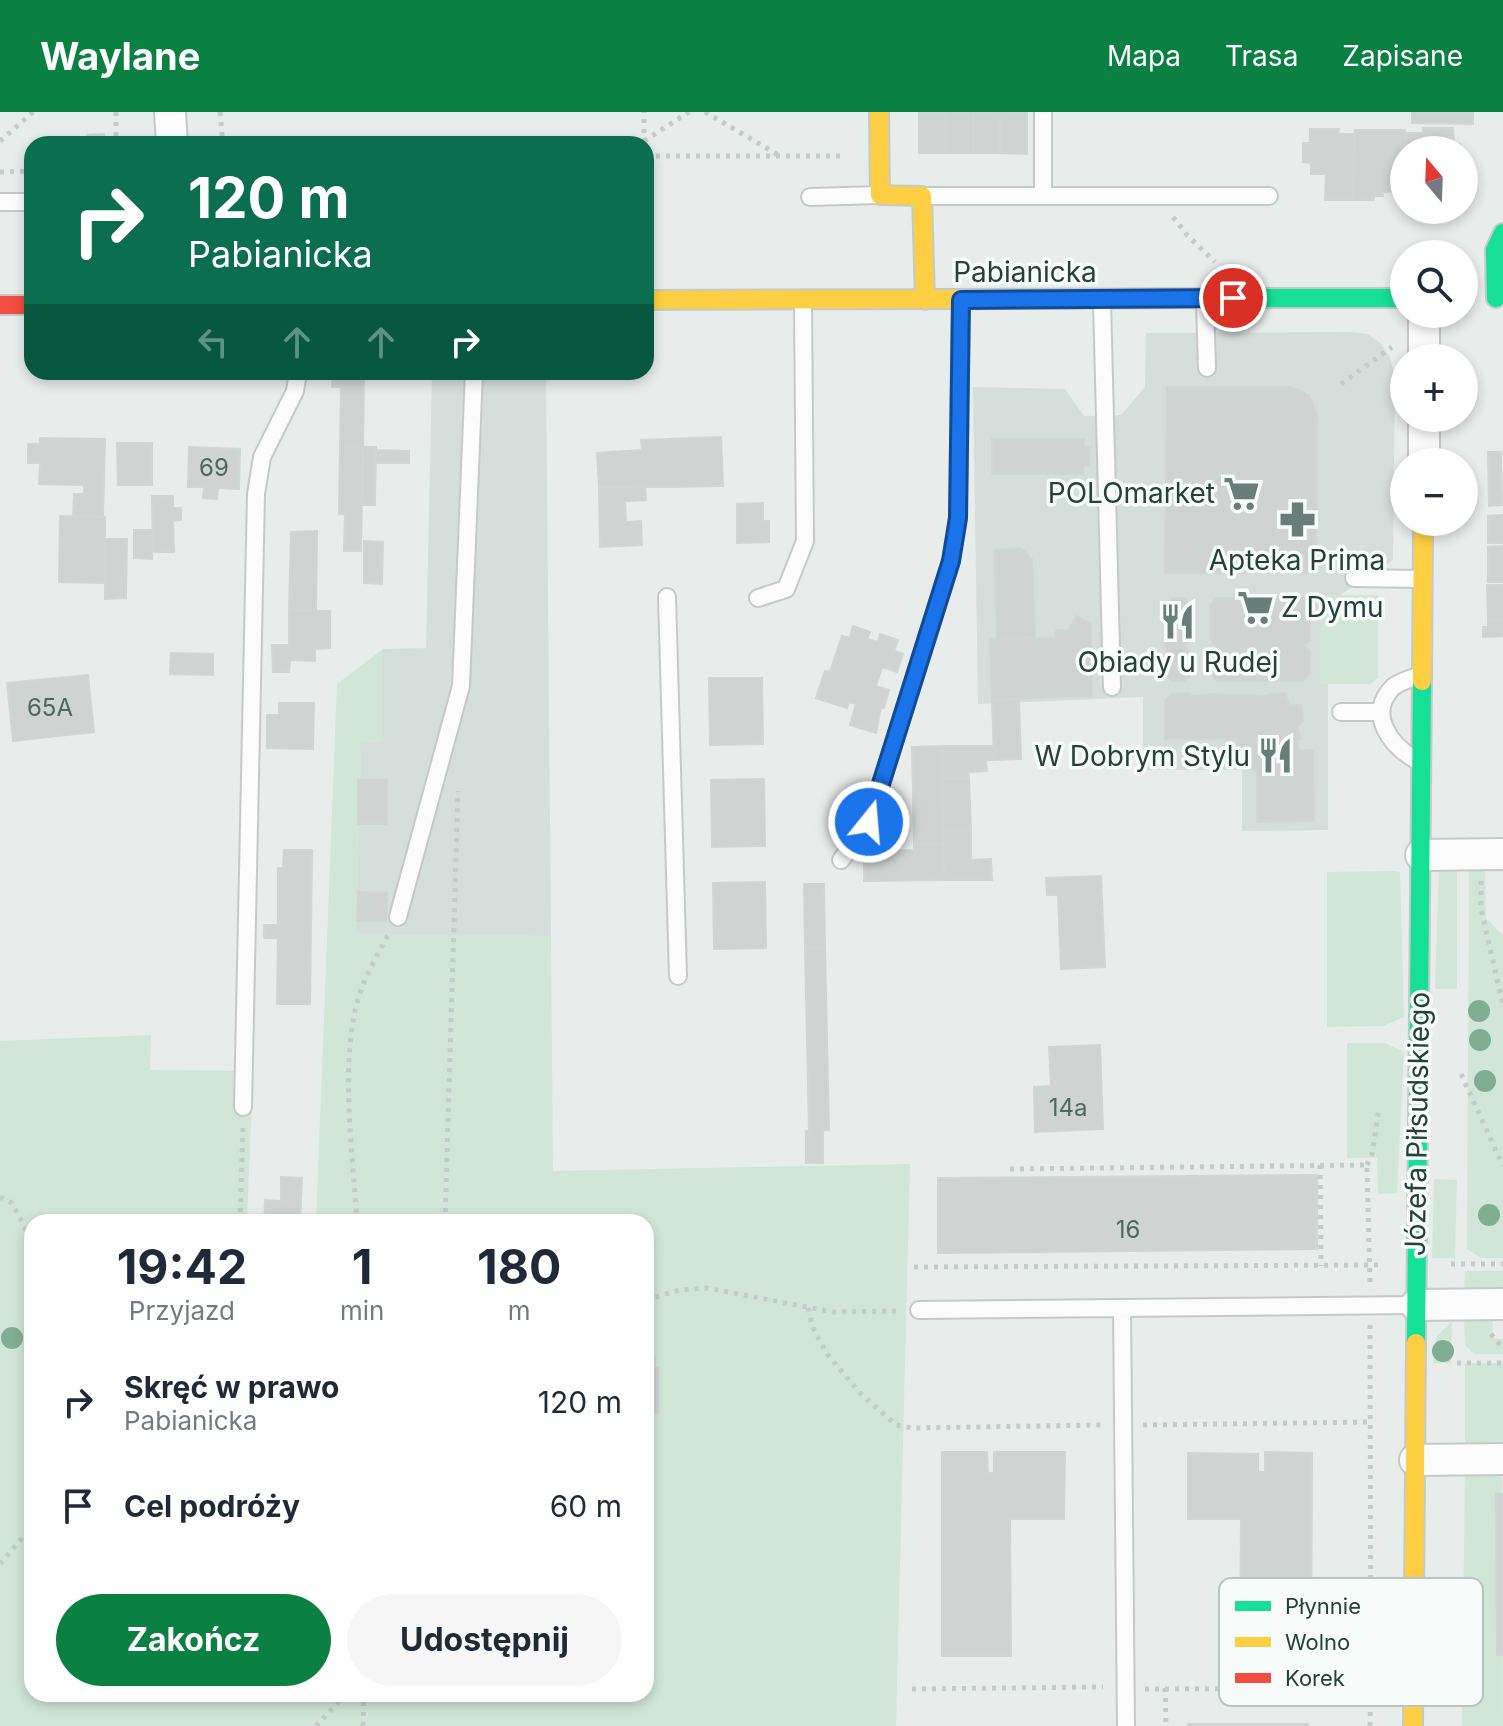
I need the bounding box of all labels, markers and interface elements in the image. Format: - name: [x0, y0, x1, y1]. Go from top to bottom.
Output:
- text: Waylane: [40, 33, 200, 79]
- text: Mapa: [1107, 39, 1181, 73]
- text: Trasa: [1225, 39, 1298, 73]
- text: Zapisane: [1342, 39, 1463, 73]
- north arrow: [1390, 136, 1478, 224]
- map controls: [1390, 136, 1478, 536]
- text: 120 m: [188, 164, 350, 232]
- icon: right: [56, 168, 160, 272]
- text: Pabianicka: [188, 232, 373, 276]
- button: search: [1390, 240, 1478, 328]
- street label: Pabianicka: [953, 255, 1097, 289]
- pin: [1199, 264, 1267, 332]
- icon: arrive: [1211, 276, 1255, 320]
- icon: left: [191, 320, 235, 364]
- icon: ahead: [275, 320, 319, 364]
- icon: ahead: [359, 320, 403, 364]
- icon: right: [443, 320, 487, 364]
- button: +: [1390, 344, 1478, 432]
- button: −: [1390, 448, 1478, 536]
- house number: 69: [199, 453, 229, 482]
- supermarket icon: POLOmarket: [1222, 474, 1260, 512]
- place label: POLOmarket: [1048, 476, 1215, 510]
- pharmacy icon: Apteka Prima: [1278, 501, 1316, 539]
- place label: Apteka Prima: [1209, 543, 1385, 577]
- supermarket icon: Z Dymu: [1236, 588, 1274, 626]
- place label: Z Dymu: [1281, 590, 1384, 624]
- restaurant icon: Obiady u Rudej: [1159, 603, 1197, 641]
- place label: Obiady u Rudej: [1077, 645, 1279, 679]
- house number: 65A: [27, 693, 73, 722]
- restaurant icon: W Dobrym Stylu: [1257, 737, 1295, 775]
- place label: W Dobrym Stylu: [1034, 739, 1250, 773]
- position arrow: [827, 780, 911, 864]
- street label: Józefa Piłsudskiego: [1398, 992, 1436, 1256]
- house number: 14a: [1049, 1093, 1087, 1122]
- house number: 16: [1116, 1215, 1140, 1244]
- text: 19:42: [117, 1237, 247, 1296]
- text: 1: [352, 1237, 372, 1296]
- text: 180: [477, 1237, 561, 1296]
- text: Przyjazd: [129, 1295, 235, 1326]
- text: min: [340, 1295, 384, 1326]
- text: m: [508, 1295, 531, 1326]
- text: Skręć w prawo: [124, 1369, 339, 1405]
- icon: right: [56, 1380, 100, 1424]
- text: 120 m: [538, 1384, 622, 1420]
- text: Pabianicka: [124, 1405, 257, 1436]
- icon: arrive: [56, 1484, 100, 1528]
- text: Cel podróży: [124, 1488, 300, 1524]
- text: 60 m: [550, 1488, 622, 1524]
- legend: [1219, 1578, 1483, 1706]
- text: Płynnie: [1285, 1593, 1361, 1619]
- button: Zakończ: [56, 1594, 331, 1686]
- button: Udostępnij: [347, 1594, 622, 1686]
- text: Wolno: [1285, 1629, 1350, 1655]
- text: Korek: [1285, 1665, 1345, 1691]

